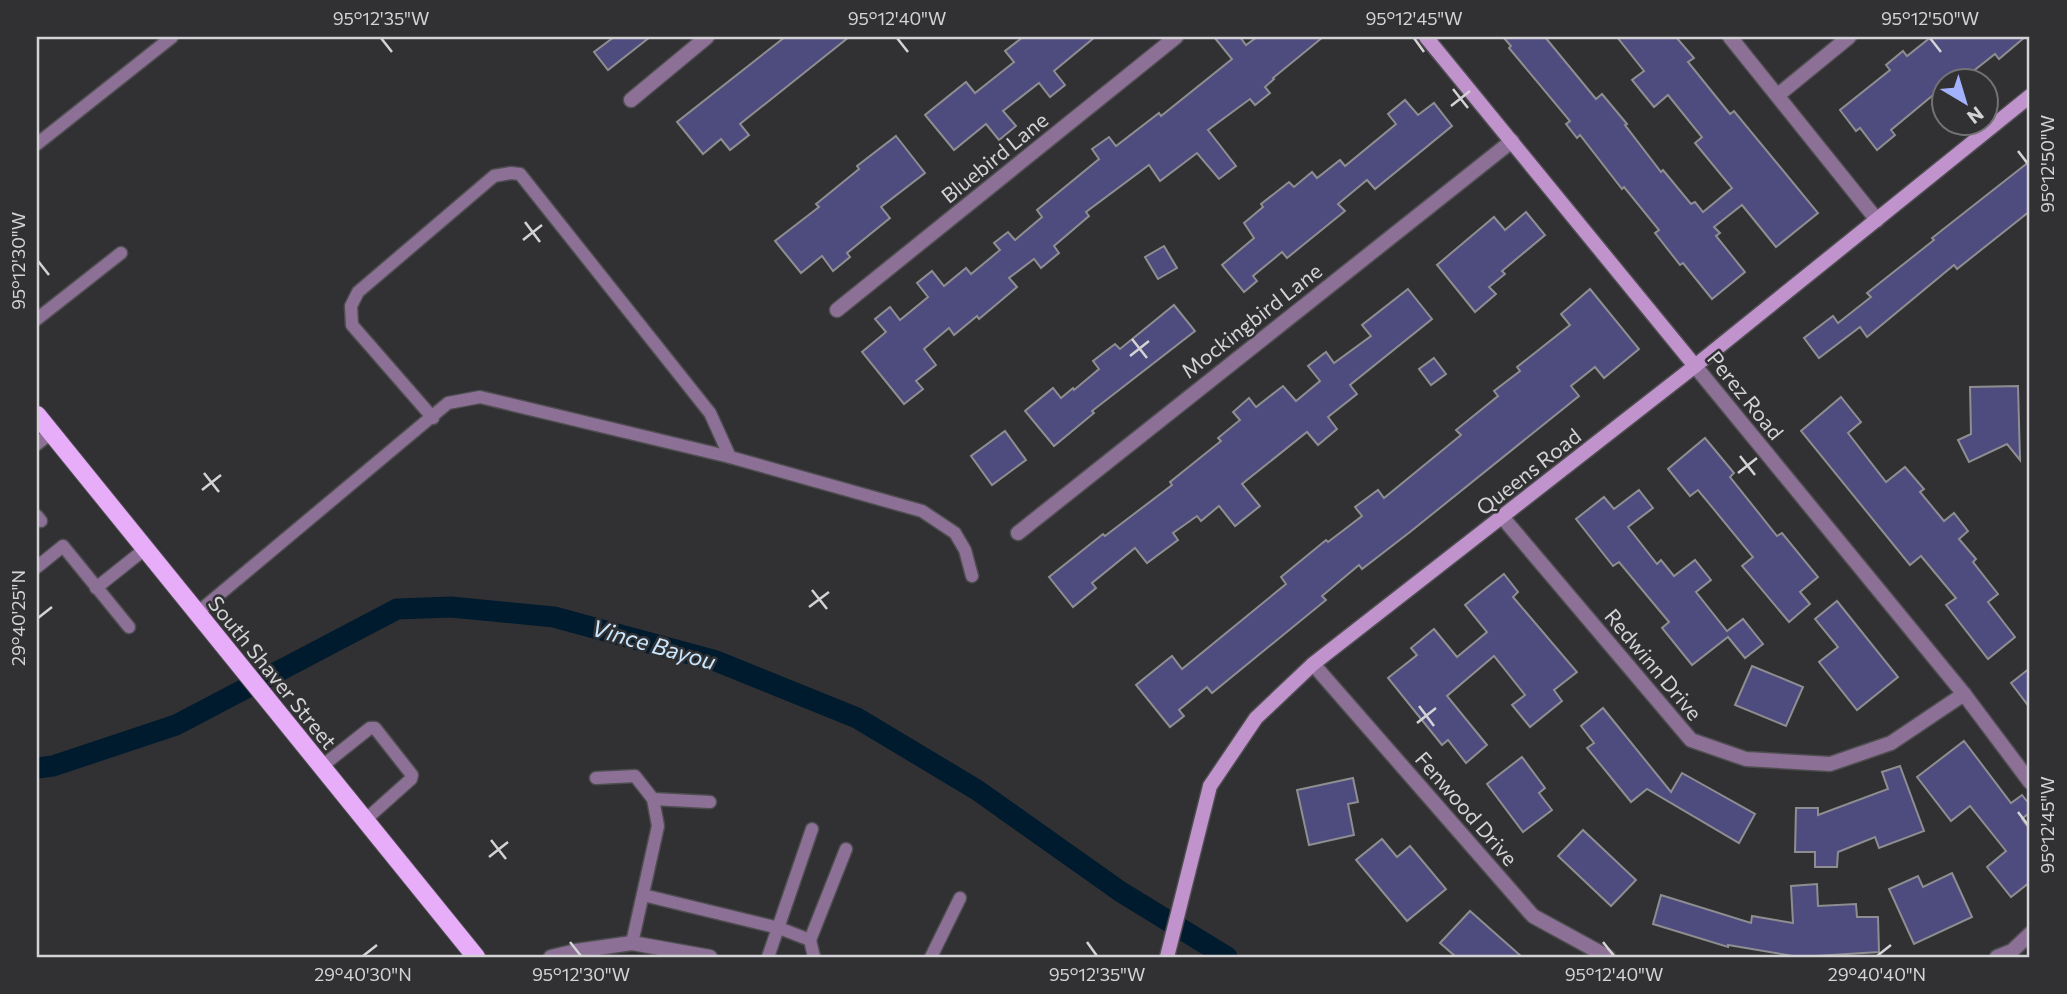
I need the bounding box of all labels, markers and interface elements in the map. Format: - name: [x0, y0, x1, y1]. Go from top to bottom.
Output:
- text: 95°12'35"W: [333, 7, 429, 29]
- text: 95°12'40"W: [848, 7, 946, 29]
- text: 95°12'45"W: [1365, 7, 1463, 29]
- text: 95°12'50"W: [1881, 7, 1979, 29]
- north arrow: [1930, 66, 2000, 136]
- text: N: [1963, 102, 1988, 129]
- street label: Bluebird Lane: [936, 106, 1052, 208]
- text: 95°12'50"W: [2036, 115, 2058, 213]
- text: 95°12'30"W: [7, 212, 29, 310]
- street label: Mockingbird Lane: [1176, 257, 1326, 383]
- street label: Perez Road: [1703, 346, 1789, 444]
- street label: Queens Road: [1471, 422, 1585, 520]
- text: 29°40'25"N: [7, 570, 29, 666]
- street label: South Shaver Street: [204, 590, 342, 754]
- street label: Redwinn Drive: [1600, 603, 1708, 725]
- water label: Vince Bayou: [589, 613, 719, 675]
- street label: Fenwood Drive: [1411, 746, 1523, 870]
- text: 95°12'45"W: [2036, 776, 2058, 874]
- text: 29°40'30"N: [314, 963, 412, 985]
- text: 95°12'30"W: [532, 963, 630, 985]
- text: 95°12'35"W: [1049, 963, 1145, 985]
- text: 95°12'40"W: [1565, 963, 1663, 985]
- text: 29°40'40"N: [1828, 963, 1926, 985]

